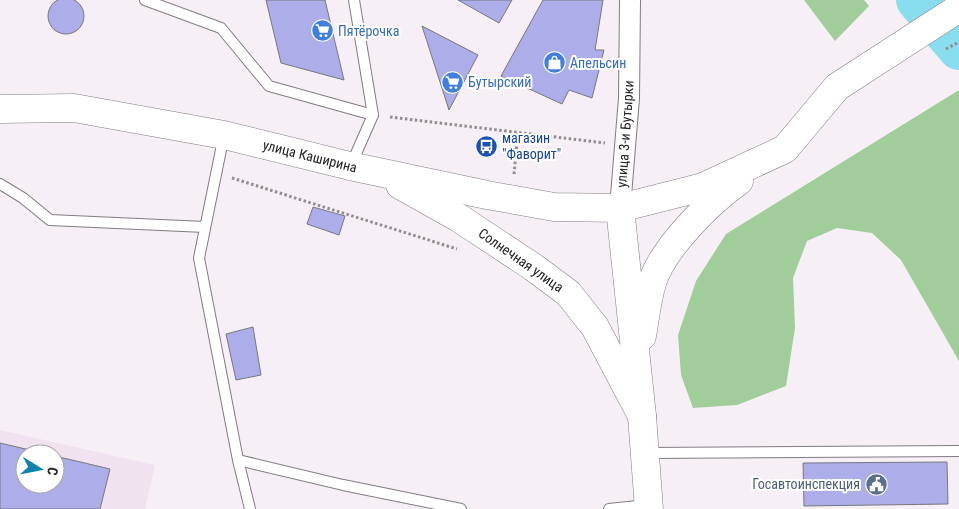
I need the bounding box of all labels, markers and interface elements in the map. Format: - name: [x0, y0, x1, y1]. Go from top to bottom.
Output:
- supermarket icon: Пятёрочка: [310, 19, 334, 43]
- place label: Пятёрочка: [338, 23, 400, 39]
- shop icon: Апельсин: [542, 51, 566, 75]
- place label: Апельсин: [570, 55, 626, 71]
- supermarket icon: Бутырский: [440, 70, 464, 94]
- place label: Бутырский: [468, 74, 531, 90]
- street label: улица 3-и Бутырки: [613, 80, 637, 188]
- place label: магазин "Фаворит": [502, 130, 561, 162]
- bus stop icon: магазин "Фаворит": [474, 134, 498, 158]
- street label: улица Каширина: [261, 137, 359, 175]
- street label: Солнечная улица: [475, 225, 567, 295]
- north arrow: [15, 444, 65, 494]
- text: С: [44, 466, 61, 477]
- public building icon: Госавтоинспекция: [864, 472, 888, 496]
- place label: Госавтоинспекция: [752, 476, 860, 492]

